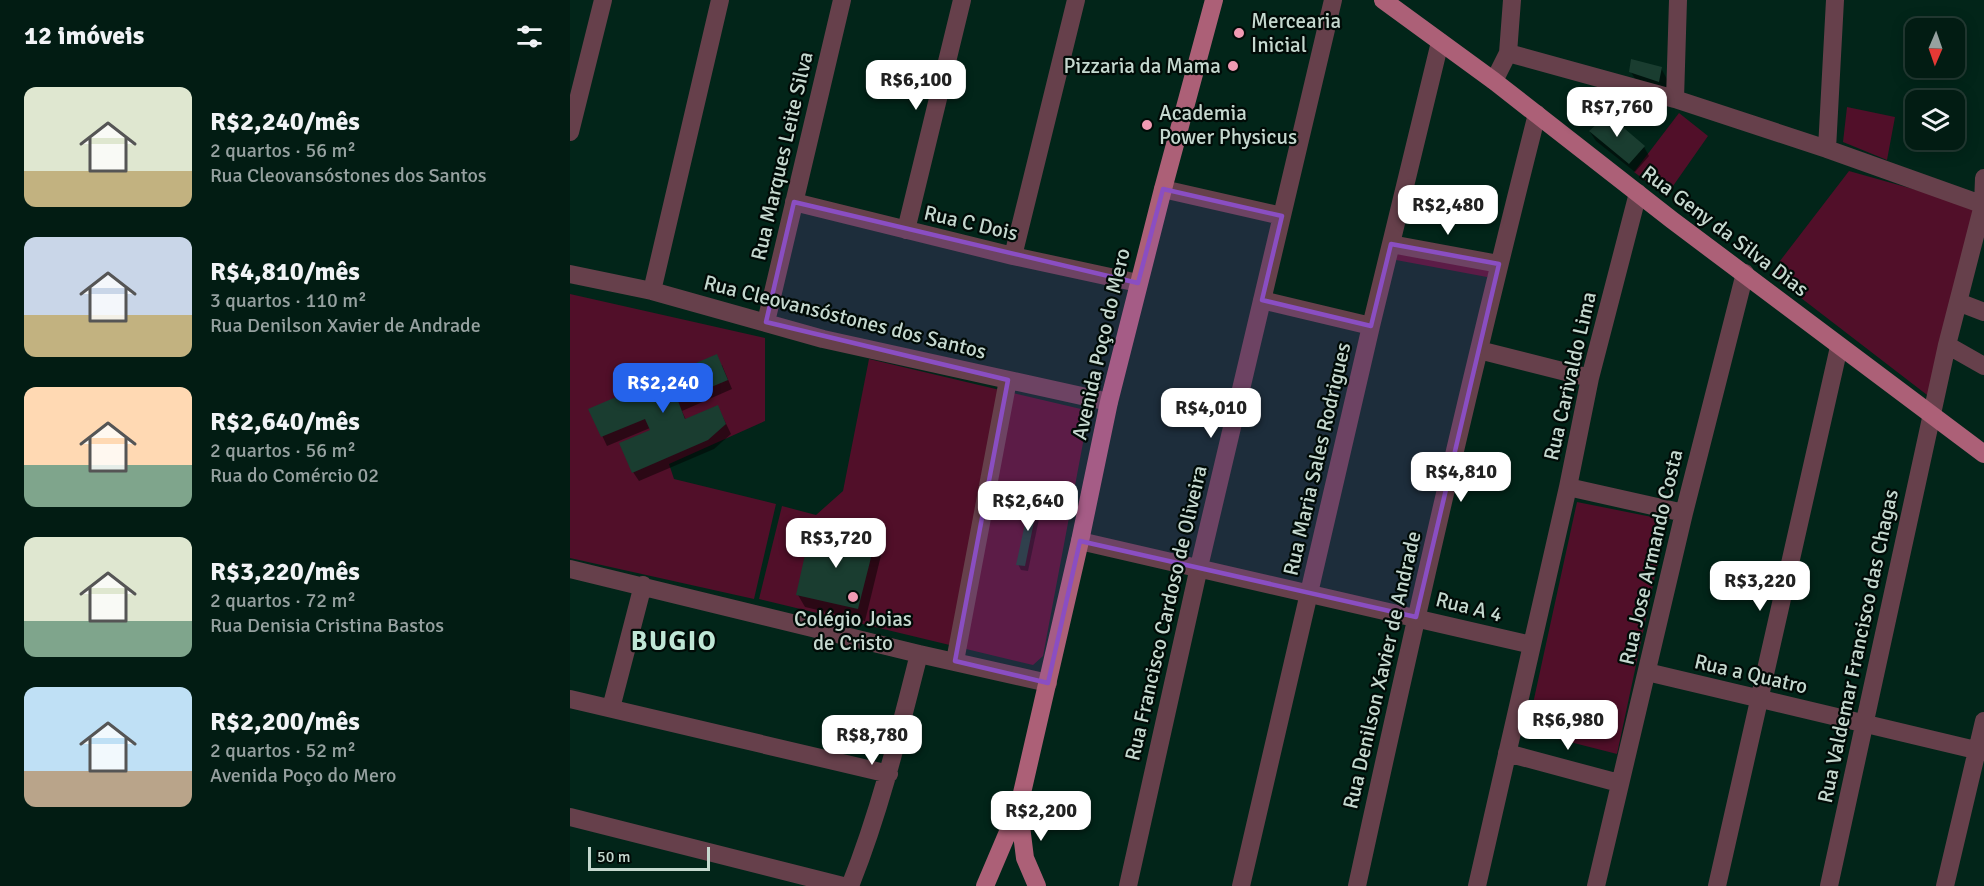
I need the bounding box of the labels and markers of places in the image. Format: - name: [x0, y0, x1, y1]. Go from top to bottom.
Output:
- place label: Mercearia Inicial: [1251, 8, 1341, 58]
- marker: Mercearia Inicial: [1232, 26, 1246, 40]
- place label: Pizzaria da Mama: [1064, 53, 1221, 79]
- marker: Pizzaria da Mama: [1226, 59, 1240, 73]
- pin: R$6,100: [861, 60, 971, 111]
- pin: R$7,760: [1562, 87, 1672, 138]
- place label: Academia Power Physicus: [1159, 100, 1297, 150]
- marker: Academia Power Physicus: [1140, 118, 1154, 132]
- pin: R$2,480: [1393, 185, 1503, 236]
- pin: R$2,240: [608, 363, 718, 414]
- pin: R$4,010: [1156, 388, 1266, 439]
- pin: R$4,810: [1406, 452, 1516, 503]
- pin: R$2,640: [973, 481, 1083, 532]
- pin: R$3,720: [781, 518, 891, 569]
- pin: R$3,220: [1705, 561, 1815, 612]
- marker: Colégio Joias de Cristo: [846, 590, 860, 604]
- place label: Colégio Joias de Cristo: [794, 606, 912, 656]
- pin: R$6,980: [1513, 700, 1623, 751]
- pin: R$8,780: [817, 715, 927, 766]
- pin: R$2,200: [986, 791, 1096, 842]

